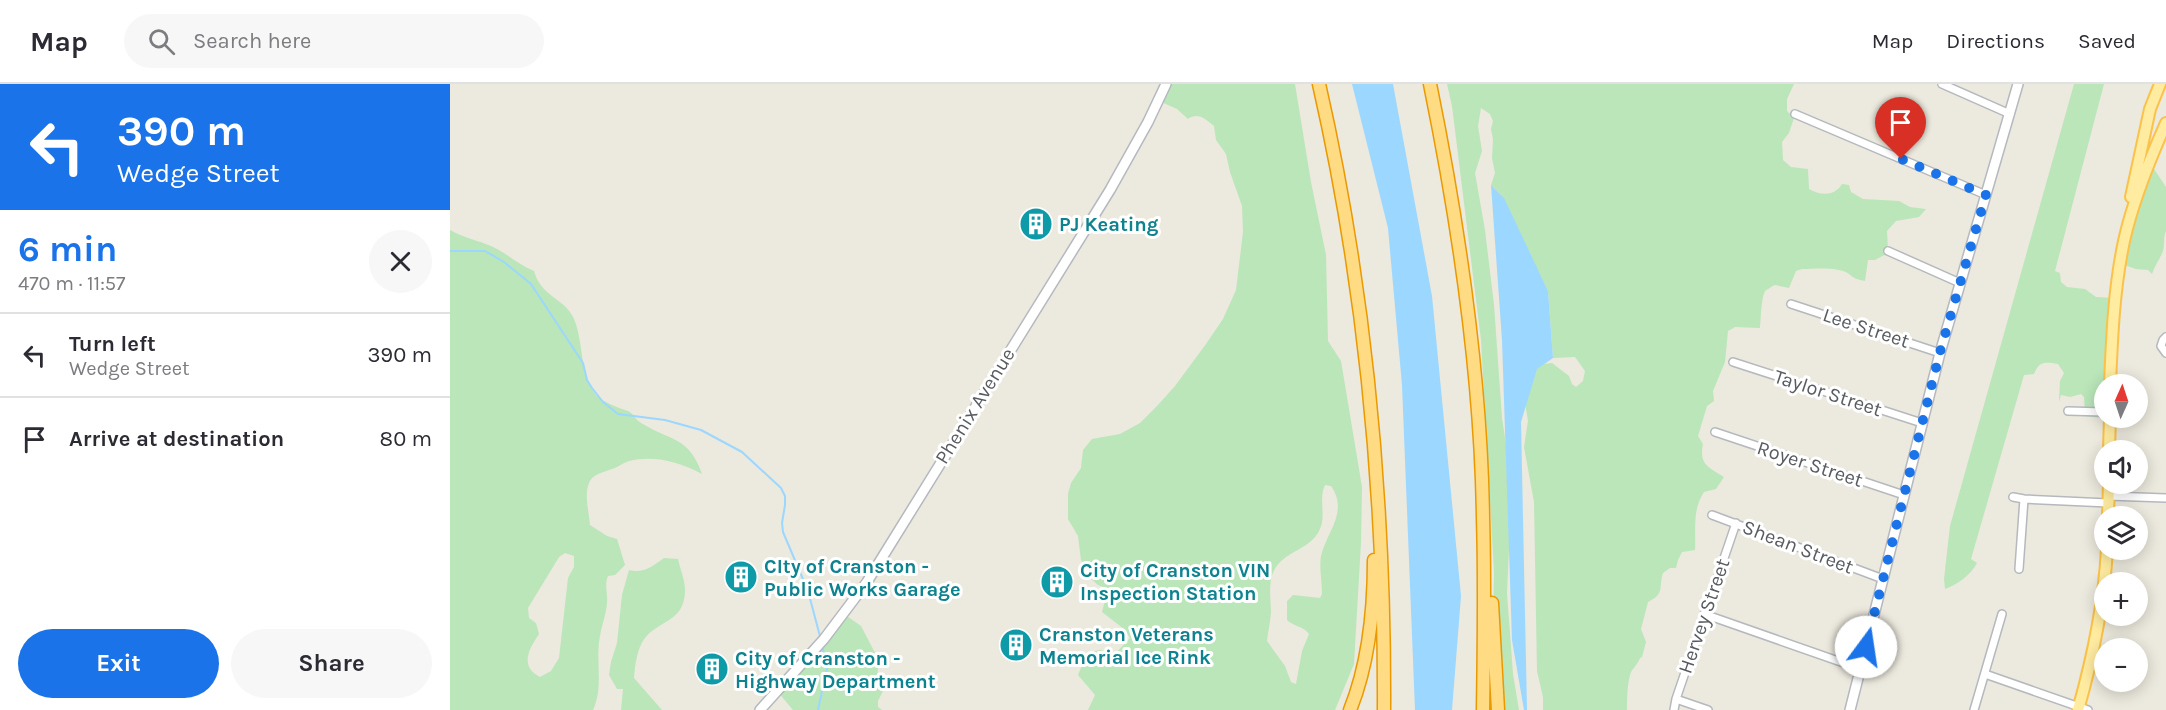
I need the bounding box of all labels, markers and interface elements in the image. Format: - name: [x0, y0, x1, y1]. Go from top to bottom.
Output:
- search box: [124, 14, 544, 68]
- text: Map: [30, 25, 88, 58]
- icon: search: [145, 25, 178, 58]
- text: Search here: [193, 28, 311, 54]
- text: Map: [1872, 29, 1913, 53]
- text: Directions: [1946, 29, 2045, 53]
- text: Saved: [2078, 29, 2136, 53]
- pin: [1875, 97, 1926, 159]
- text: 390 m: [117, 106, 246, 156]
- icon: arrive: [1884, 106, 1917, 139]
- icon: left: [18, 108, 96, 186]
- text: Wedge Street: [117, 157, 280, 189]
- building icon: PJ Keating: [1018, 206, 1054, 242]
- place label: PJ Keating: [1059, 213, 1159, 236]
- text: 6 min: [18, 228, 117, 270]
- button: close: [369, 230, 432, 293]
- text: 470 m · 11:57: [18, 272, 125, 295]
- street label: Lee Street: [1820, 303, 1913, 353]
- text: Turn left: [69, 331, 156, 357]
- icon: left: [18, 339, 51, 372]
- text: 390 m: [367, 342, 432, 368]
- street label: Phenix Avenue: [930, 344, 1020, 468]
- text: Wedge Street: [69, 357, 190, 380]
- street label: Taylor Street: [1771, 365, 1885, 421]
- north arrow: [2094, 374, 2148, 428]
- map controls: [2094, 374, 2148, 692]
- icon: arrive: [18, 423, 51, 456]
- text: Arrive at destination: [69, 426, 284, 452]
- text: 80 m: [380, 426, 432, 452]
- street label: Royer Street: [1754, 436, 1866, 492]
- button: sound: [2094, 440, 2148, 494]
- button: layers: [2094, 506, 2148, 560]
- street label: Shean Street: [1739, 515, 1857, 579]
- place label: CIty of Cranston - Public Works Garage: [764, 555, 961, 601]
- street label: Hervey Street: [1674, 555, 1735, 677]
- building icon: CIty of Cranston - Public Works Garage: [723, 559, 759, 595]
- place label: City of Cranston VIN Inspection Station: [1080, 559, 1270, 605]
- building icon: City of Cranston VIN Inspection Station: [1039, 564, 1075, 600]
- button: +: [2094, 572, 2148, 626]
- position arrow: [1834, 615, 1898, 679]
- place label: Cranston Veterans Memorial Ice Rink: [1039, 623, 1214, 669]
- building icon: Cranston Veterans Memorial Ice Rink: [998, 627, 1034, 663]
- button: Exit: [18, 629, 219, 698]
- button: Share: [231, 629, 432, 698]
- button: −: [2094, 638, 2148, 692]
- place label: City of Cranston - Highway Department: [735, 647, 936, 693]
- building icon: City of Cranston - Highway Department: [694, 651, 730, 687]

